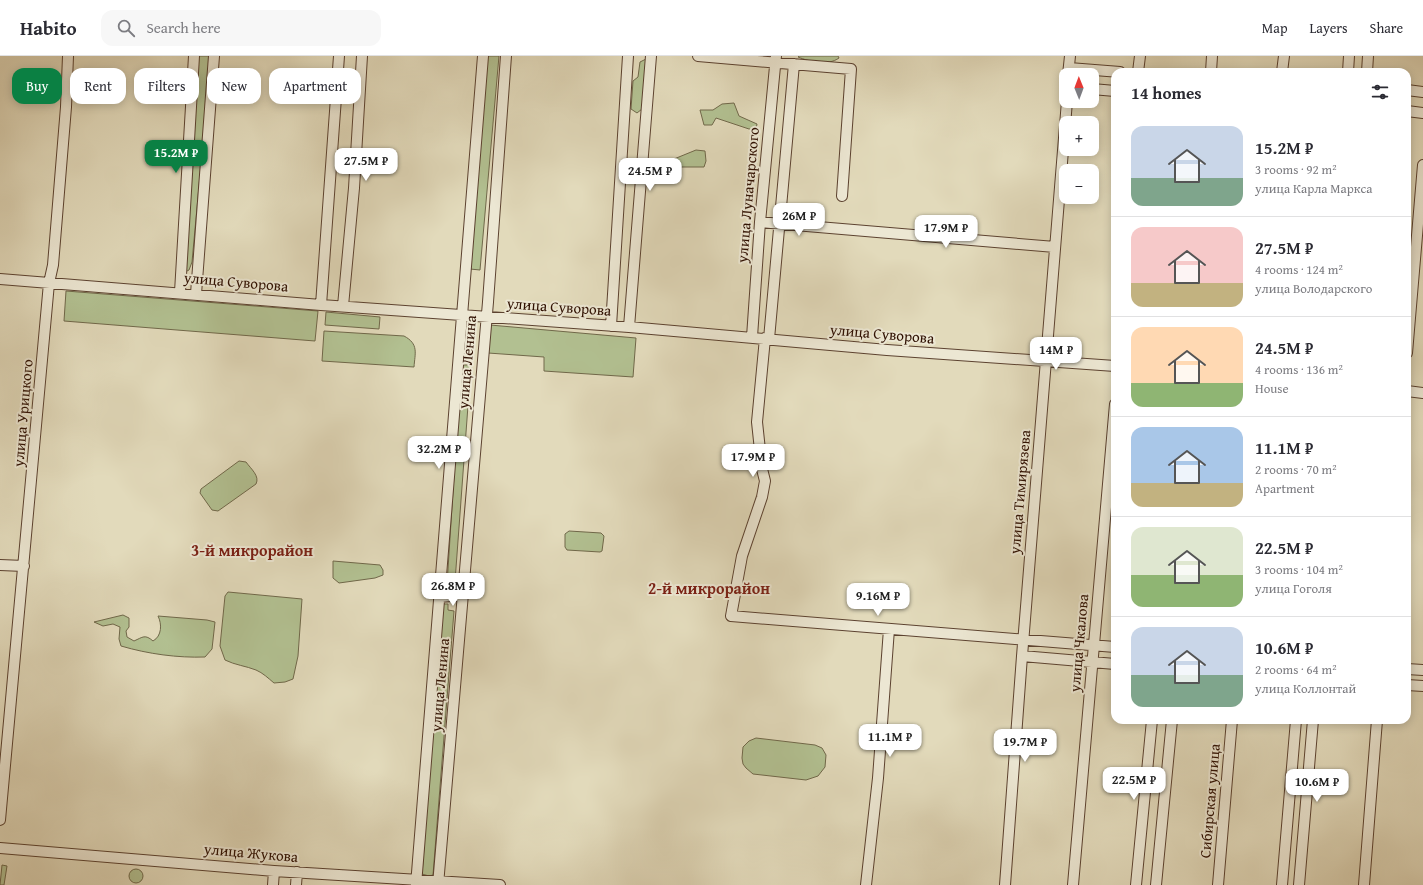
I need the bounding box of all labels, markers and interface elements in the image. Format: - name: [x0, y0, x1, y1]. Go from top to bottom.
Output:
- search box: [101, 10, 381, 46]
- text: Habito: [20, 14, 77, 42]
- icon: search: [115, 17, 137, 39]
- text: Search here: [147, 17, 221, 38]
- text: Map: [1262, 18, 1288, 38]
- text: Layers: [1310, 18, 1348, 38]
- text: Share: [1370, 18, 1403, 38]
- chip: Buy: [12, 68, 62, 104]
- chip: Rent: [70, 68, 126, 104]
- chip: Filters: [134, 68, 199, 104]
- chip: New: [207, 68, 261, 104]
- chip: Apartment: [269, 68, 361, 104]
- north arrow: [1059, 68, 1099, 108]
- map controls: [1059, 68, 1099, 204]
- text: 14 homes: [1131, 80, 1202, 105]
- icon: filters: [1369, 81, 1391, 103]
- button: +: [1059, 116, 1099, 156]
- street label: улица Луначарского: [731, 126, 764, 265]
- text: 15.2M ₽: [1255, 135, 1313, 160]
- pin: 15.2M ₽: [139, 140, 213, 174]
- icon: home: [1163, 142, 1211, 190]
- text: 15.2M ₽: [154, 143, 198, 162]
- pin: 27.5M ₽: [329, 148, 403, 182]
- text: 27.5M ₽: [344, 151, 388, 170]
- pin: 24.5M ₽: [613, 158, 687, 192]
- text: 3 rooms · 92 m²: [1255, 160, 1337, 179]
- text: 24.5M ₽: [628, 161, 672, 180]
- button: −: [1059, 164, 1099, 204]
- text: улица Карла Маркса: [1255, 179, 1373, 198]
- pin: 26M ₽: [771, 203, 827, 237]
- text: 26M ₽: [782, 206, 816, 225]
- pin: 17.9M ₽: [909, 215, 983, 249]
- text: 17.9M ₽: [924, 218, 968, 237]
- text: 27.5M ₽: [1255, 235, 1313, 260]
- icon: home: [1163, 243, 1211, 291]
- text: 4 rooms · 124 m²: [1255, 260, 1343, 279]
- street label: улица Суворова: [182, 266, 290, 297]
- text: улица Володарского: [1255, 279, 1372, 298]
- street label: улица Суворова: [505, 292, 613, 321]
- street label: улица Ленина: [452, 313, 481, 411]
- street label: улица Суворова: [828, 318, 936, 349]
- text: 24.5M ₽: [1255, 335, 1313, 360]
- pin: 14M ₽: [1028, 337, 1084, 371]
- text: 14M ₽: [1039, 340, 1073, 359]
- icon: home: [1163, 343, 1211, 391]
- street label: улица Урицкого: [7, 358, 38, 469]
- text: 4 rooms · 136 m²: [1255, 360, 1343, 379]
- text: House: [1255, 379, 1289, 398]
- street label: улица Тимирязева: [1004, 428, 1035, 556]
- text: 11.1M ₽: [1255, 435, 1313, 460]
- pin: 32.2M ₽: [402, 436, 476, 470]
- text: 32.2M ₽: [417, 439, 461, 458]
- icon: home: [1163, 443, 1211, 491]
- pin: 17.9M ₽: [716, 444, 790, 478]
- text: 17.9M ₽: [731, 447, 775, 466]
- text: 2 rooms · 70 m²: [1255, 460, 1337, 479]
- text: Apartment: [1255, 479, 1315, 498]
- text: 22.5M ₽: [1255, 535, 1313, 560]
- district label: 3-й микрорайон: [191, 538, 313, 562]
- icon: home: [1163, 543, 1211, 591]
- text: 3 rooms · 104 m²: [1255, 560, 1343, 579]
- pin: 26.8M ₽: [416, 573, 490, 607]
- text: 26.8M ₽: [431, 576, 475, 595]
- district label: 2-й микрорайон: [648, 576, 770, 600]
- text: улица Гоголя: [1255, 579, 1332, 598]
- pin: 9.16M ₽: [841, 583, 915, 617]
- text: 9.16M ₽: [856, 586, 900, 605]
- street label: улица Чкалова: [1064, 592, 1093, 694]
- text: 10.6M ₽: [1255, 635, 1313, 660]
- street label: улица Ленина: [425, 636, 454, 734]
- icon: home: [1163, 643, 1211, 691]
- text: 2 rooms · 64 m²: [1255, 660, 1337, 679]
- text: улица Коллонтай: [1255, 679, 1356, 698]
- pin: 11.1M ₽: [853, 724, 927, 758]
- text: 11.1M ₽: [868, 727, 912, 746]
- pin: 19.7M ₽: [988, 729, 1062, 763]
- text: 19.7M ₽: [1003, 732, 1047, 751]
- street label: Сибирская улица: [1194, 742, 1225, 859]
- pin: 22.5M ₽: [1097, 767, 1171, 801]
- pin: 10.6M ₽: [1280, 769, 1354, 803]
- text: 22.5M ₽: [1112, 770, 1156, 789]
- text: 10.6M ₽: [1295, 772, 1339, 791]
- street label: улица Жукова: [202, 838, 300, 867]

